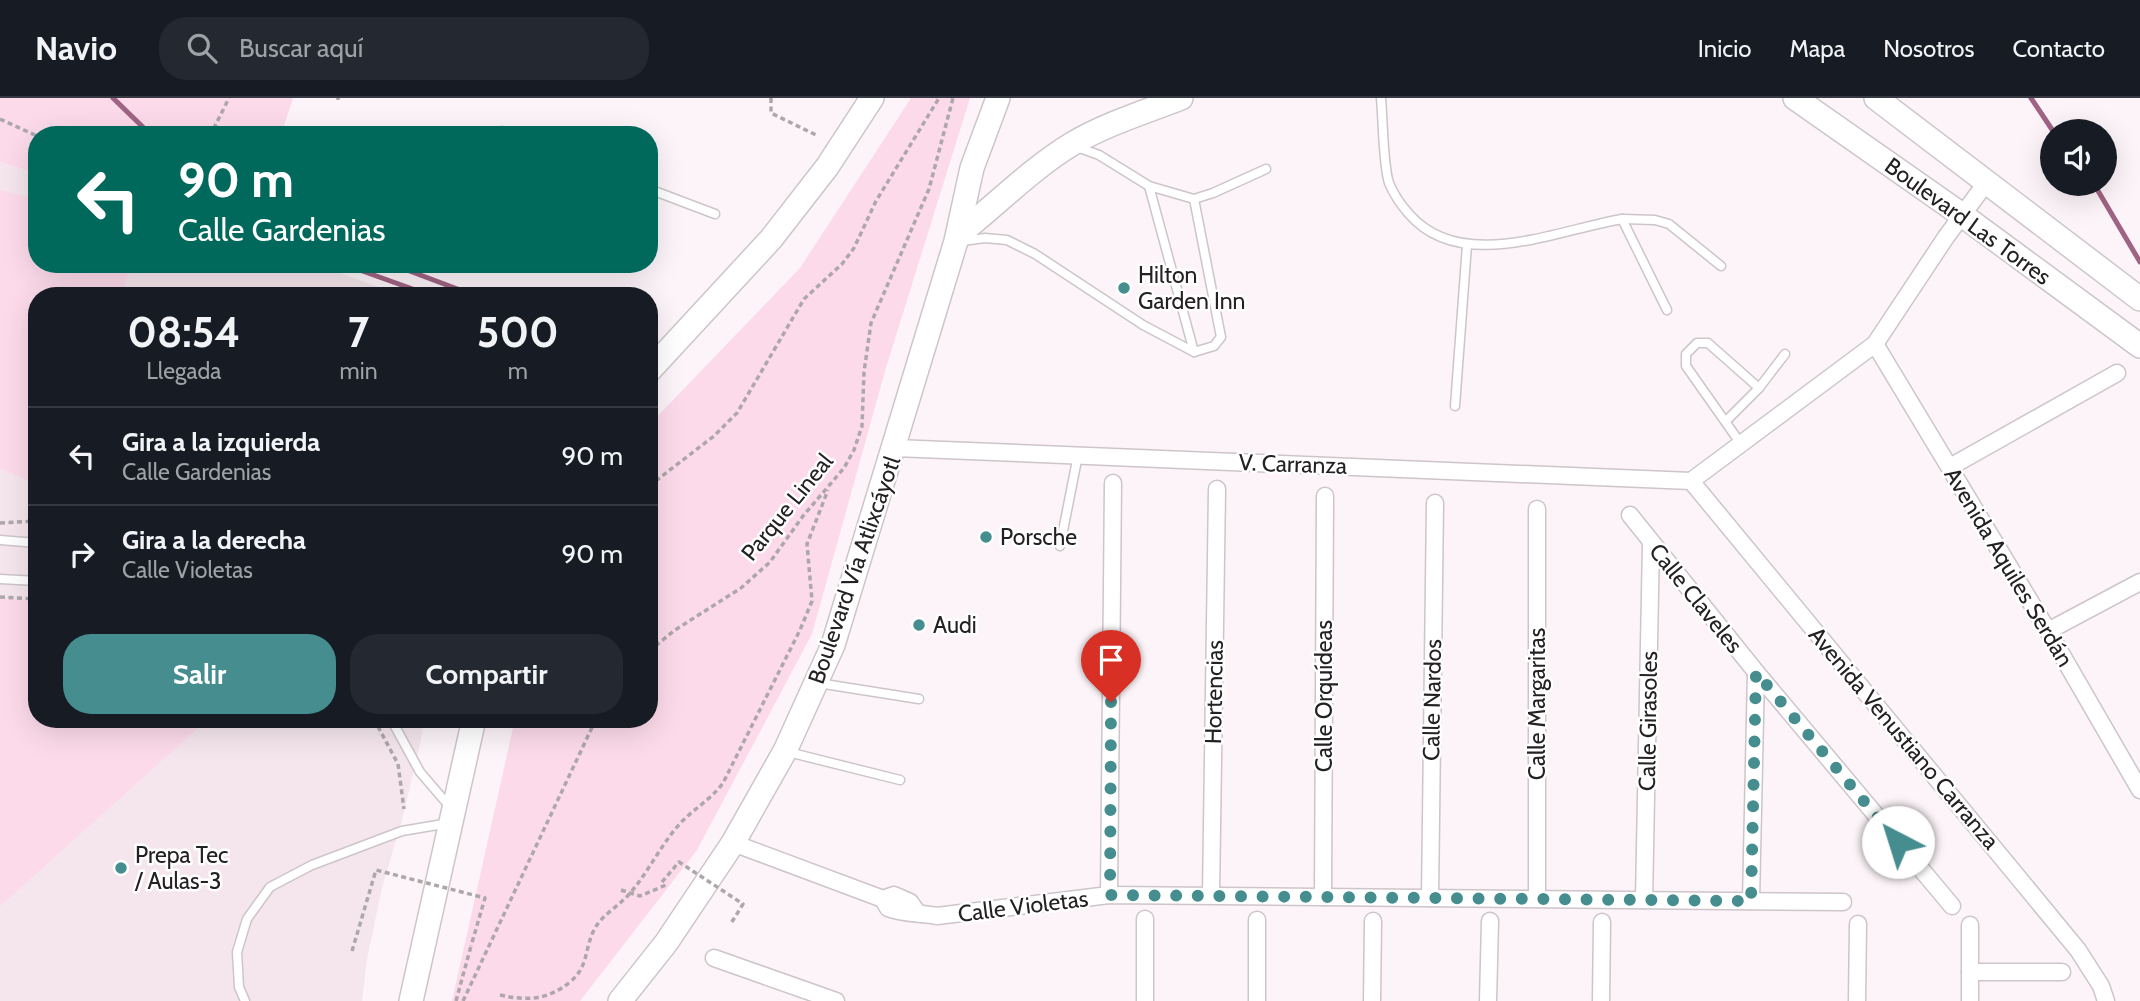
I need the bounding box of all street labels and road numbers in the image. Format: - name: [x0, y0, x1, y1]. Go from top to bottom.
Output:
- street label: Boulevard Las Torres: [1879, 151, 2057, 291]
- street label: Parque Lineal: [735, 447, 839, 566]
- street label: V. Carranza: [1238, 448, 1348, 480]
- street label: Boulevard Vía Atlixcáyotl: [802, 452, 906, 687]
- street label: Avenida Aquiles Serdán: [1938, 462, 2080, 672]
- street label: Calle Claveles: [1643, 538, 1749, 658]
- street label: Calle Orquídeas: [1310, 620, 1338, 772]
- street label: Avenida Venustiano Carranza: [1803, 621, 2005, 855]
- street label: Calle Margaritas: [1523, 628, 1551, 780]
- street label: Calle Nardos: [1417, 639, 1447, 761]
- street label: Hortencias: [1199, 640, 1229, 744]
- street label: Calle Girasoles: [1633, 651, 1663, 791]
- street label: Calle Violetas: [956, 884, 1090, 928]

